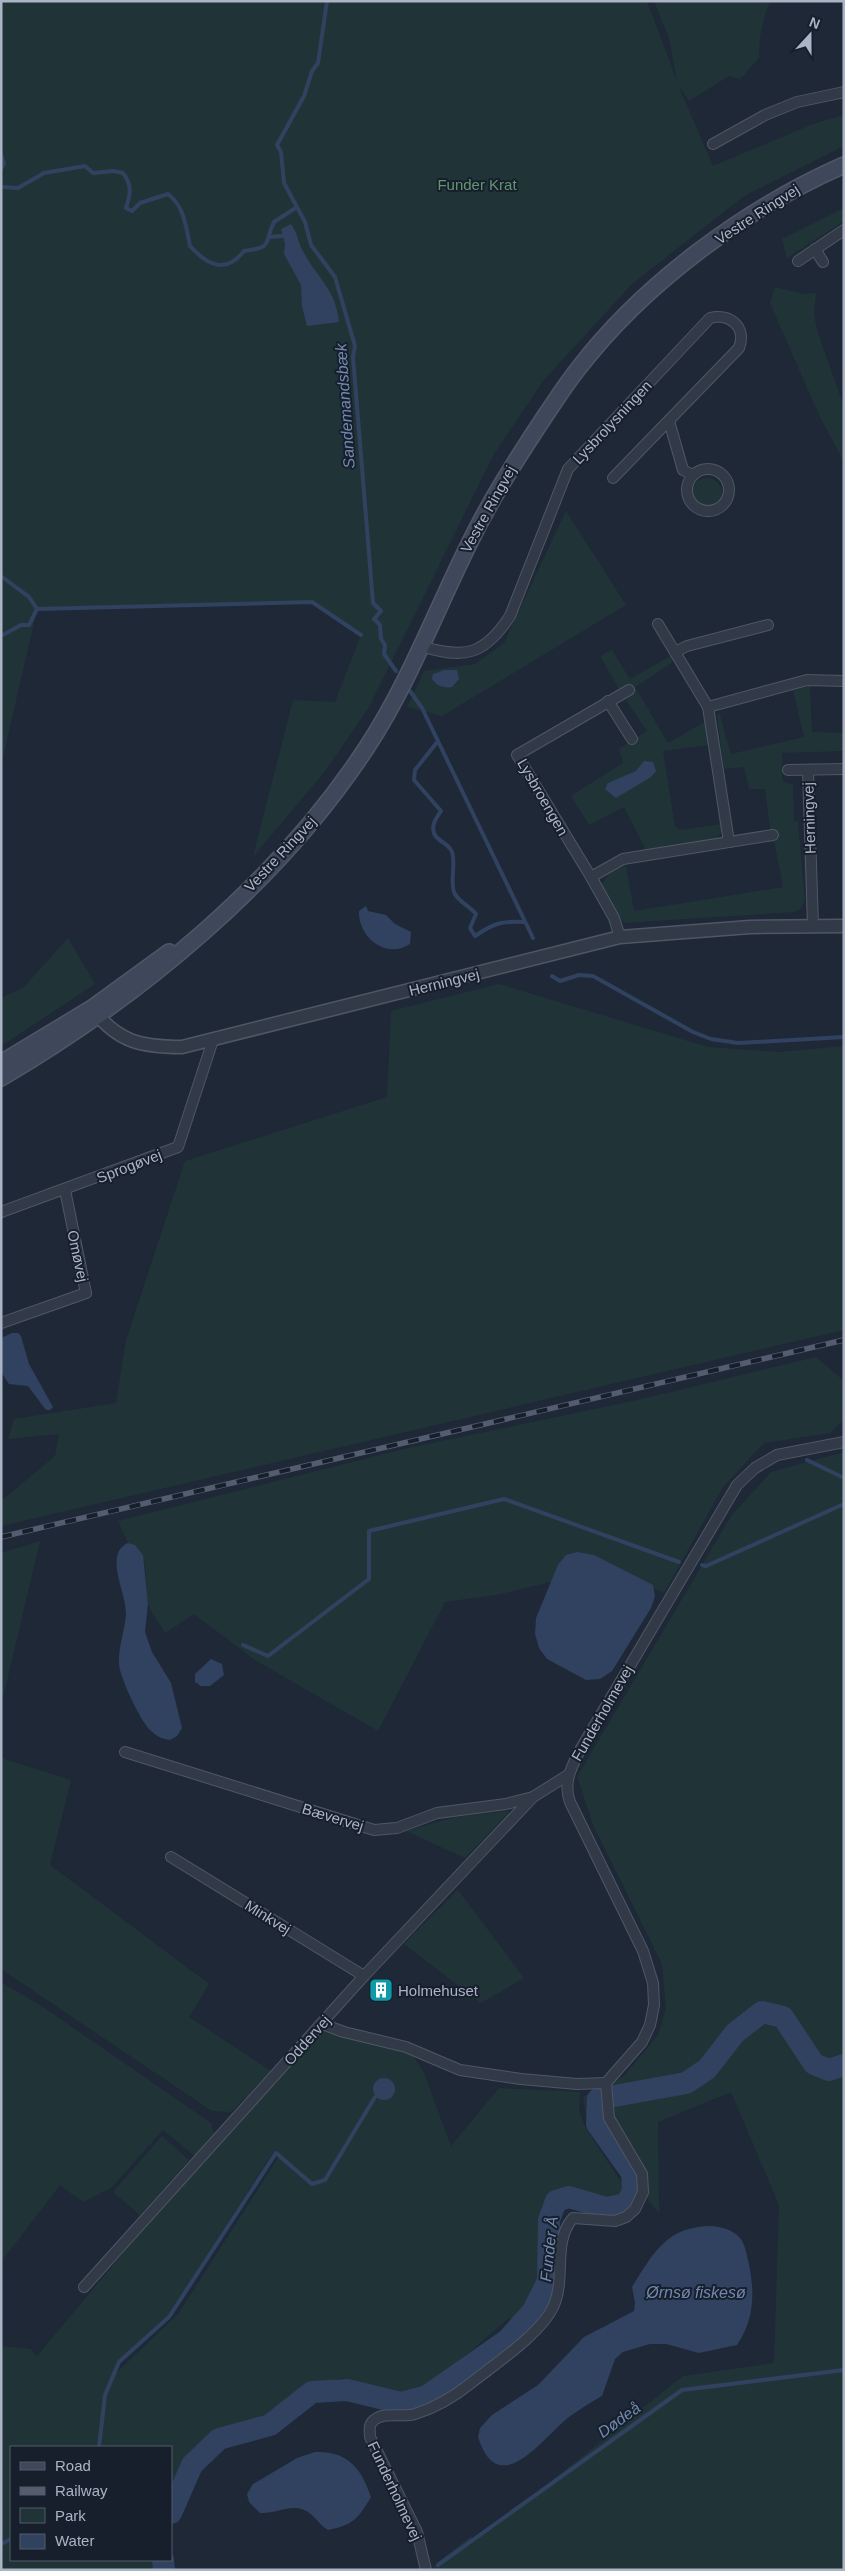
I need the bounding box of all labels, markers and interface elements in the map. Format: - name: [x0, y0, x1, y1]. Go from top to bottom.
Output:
- north arrow: [785, 10, 835, 60]
- text: N: [807, 14, 822, 32]
- park label: Funder Krat: [437, 176, 517, 193]
- street label: Vestre Ringvej: [712, 181, 802, 247]
- water label: Sandemandsbæk: [332, 342, 358, 469]
- street label: Lysbrolysningen: [569, 377, 655, 467]
- street label: Vestre Ringvej: [457, 463, 519, 555]
- street label: Lysbroengen: [514, 755, 572, 839]
- street label: Herningvej: [799, 782, 819, 854]
- street label: Vestre Ringvej: [241, 813, 319, 895]
- street label: Herningvej: [407, 965, 481, 999]
- street label: Sprogøvej: [94, 1146, 164, 1186]
- street label: Omøvej: [64, 1229, 92, 1283]
- street label: Funderholmevej: [568, 1662, 636, 1764]
- street label: Bævervej: [300, 1800, 366, 1834]
- street label: Minkvej: [242, 1896, 294, 1938]
- building icon: Holmehuset: [368, 1977, 394, 2003]
- place label: Holmehuset: [398, 1982, 479, 1999]
- street label: Oddervej: [280, 2012, 334, 2068]
- water label: Funder Å: [536, 2215, 561, 2283]
- water label: Ørnsø fiskesø: [645, 2284, 746, 2301]
- water label: Dødeå: [595, 2399, 644, 2441]
- street label: Funderholmevej: [365, 2439, 425, 2543]
- legend: [10, 2446, 172, 2561]
- text: Road: [55, 2457, 91, 2474]
- text: Railway: [55, 2482, 108, 2499]
- text: Park: [55, 2507, 86, 2524]
- text: Water: [55, 2532, 94, 2549]

